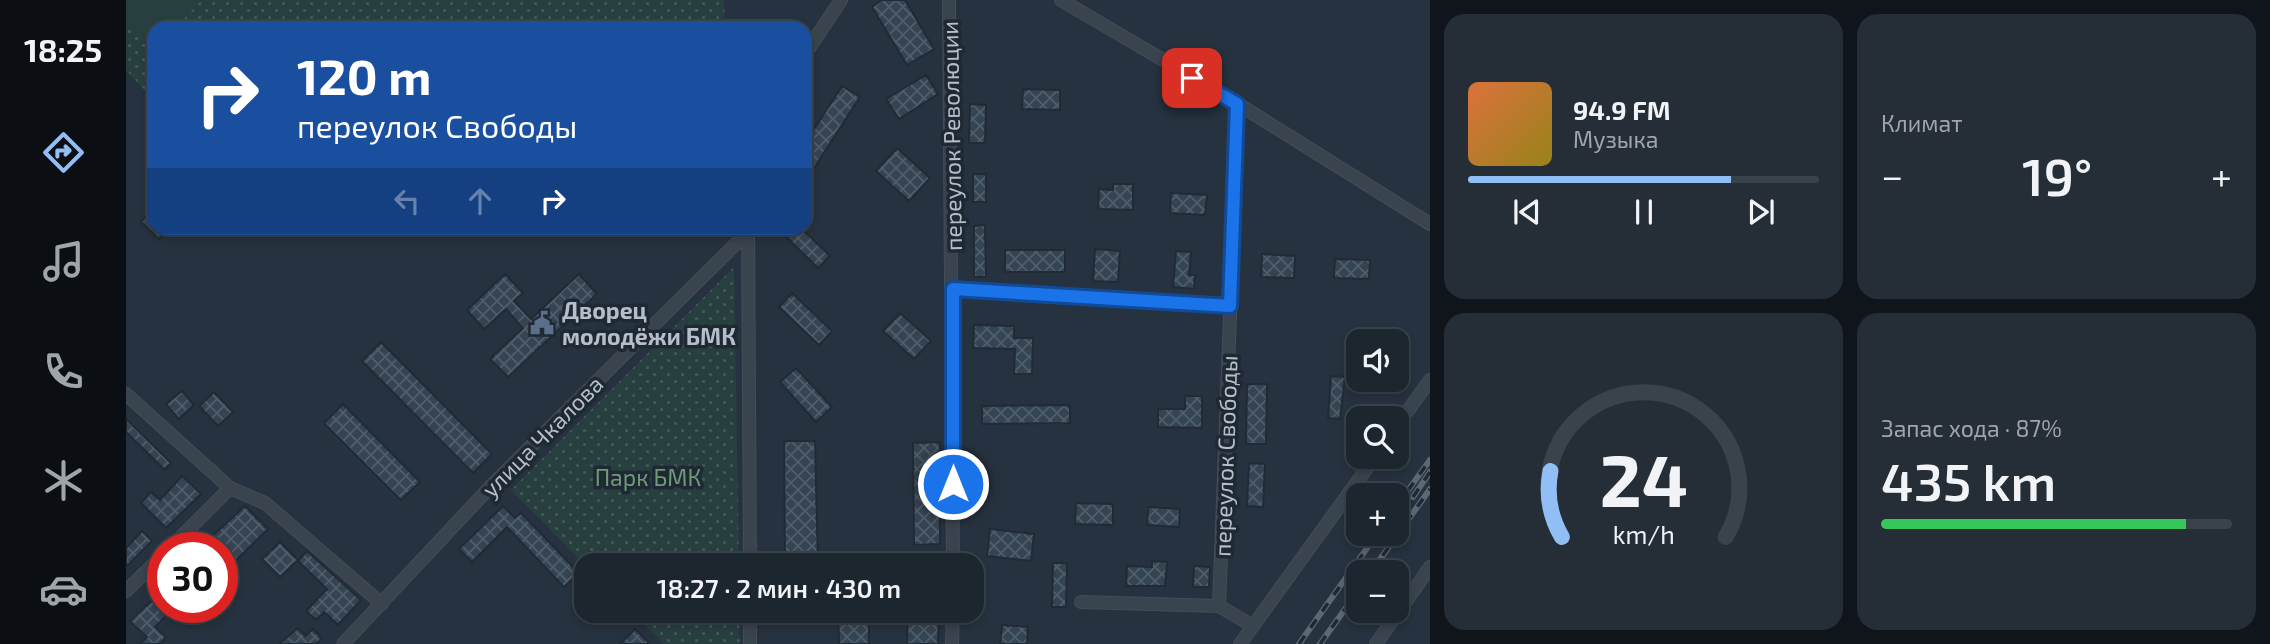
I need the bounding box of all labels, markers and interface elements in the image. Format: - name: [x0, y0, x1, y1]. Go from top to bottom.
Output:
- street label: переулок Революции: [935, 21, 968, 251]
- text: 18:25: [24, 30, 102, 68]
- text: 120 m: [297, 46, 431, 105]
- pin: [1162, 48, 1222, 108]
- icon: right: [182, 49, 273, 140]
- icon: arrive: [1173, 59, 1211, 97]
- text: 94.9 FM: [1573, 94, 1670, 125]
- text: переулок Свободы: [297, 106, 577, 144]
- text: Климат: [1881, 109, 1962, 137]
- text: Музыка: [1573, 125, 1658, 153]
- icon: directions: [39, 128, 88, 177]
- text: 19°: [2022, 144, 2092, 206]
- text: −: [1881, 152, 1903, 198]
- text: +: [2211, 152, 2232, 198]
- icon: left: [388, 182, 426, 220]
- icon: ahead: [461, 182, 499, 220]
- icon: right: [534, 182, 572, 220]
- icon: previous: [1508, 193, 1546, 231]
- icon: pause: [1625, 193, 1663, 231]
- icon: next: [1742, 193, 1780, 231]
- icon: music: [39, 237, 88, 286]
- place label: Дворец молодёжи БМК: [562, 296, 736, 350]
- public building icon: Дворец молодёжи БМК: [528, 309, 556, 337]
- map controls: [1346, 329, 1409, 623]
- button: sound: [1346, 329, 1409, 392]
- icon: phone: [39, 347, 88, 396]
- street label: переулок Свободы: [1207, 355, 1244, 557]
- street label: улица Чкалова: [475, 369, 609, 503]
- button: search: [1346, 406, 1409, 469]
- text: Запас хода · 87%: [1881, 414, 2062, 442]
- text: 24: [1599, 435, 1688, 523]
- position arrow: [916, 447, 990, 521]
- text: 435 km: [1881, 449, 2056, 511]
- icon: climate: [39, 456, 88, 505]
- park label: Парк БМК: [595, 463, 702, 491]
- button: +: [1346, 483, 1409, 546]
- text: km/h: [1612, 519, 1675, 549]
- speed limit sign: 30: [147, 532, 238, 623]
- button: −: [1346, 560, 1409, 623]
- icon: car: [39, 565, 88, 614]
- text: 18:27 · 2 мин · 430 m: [657, 572, 901, 603]

